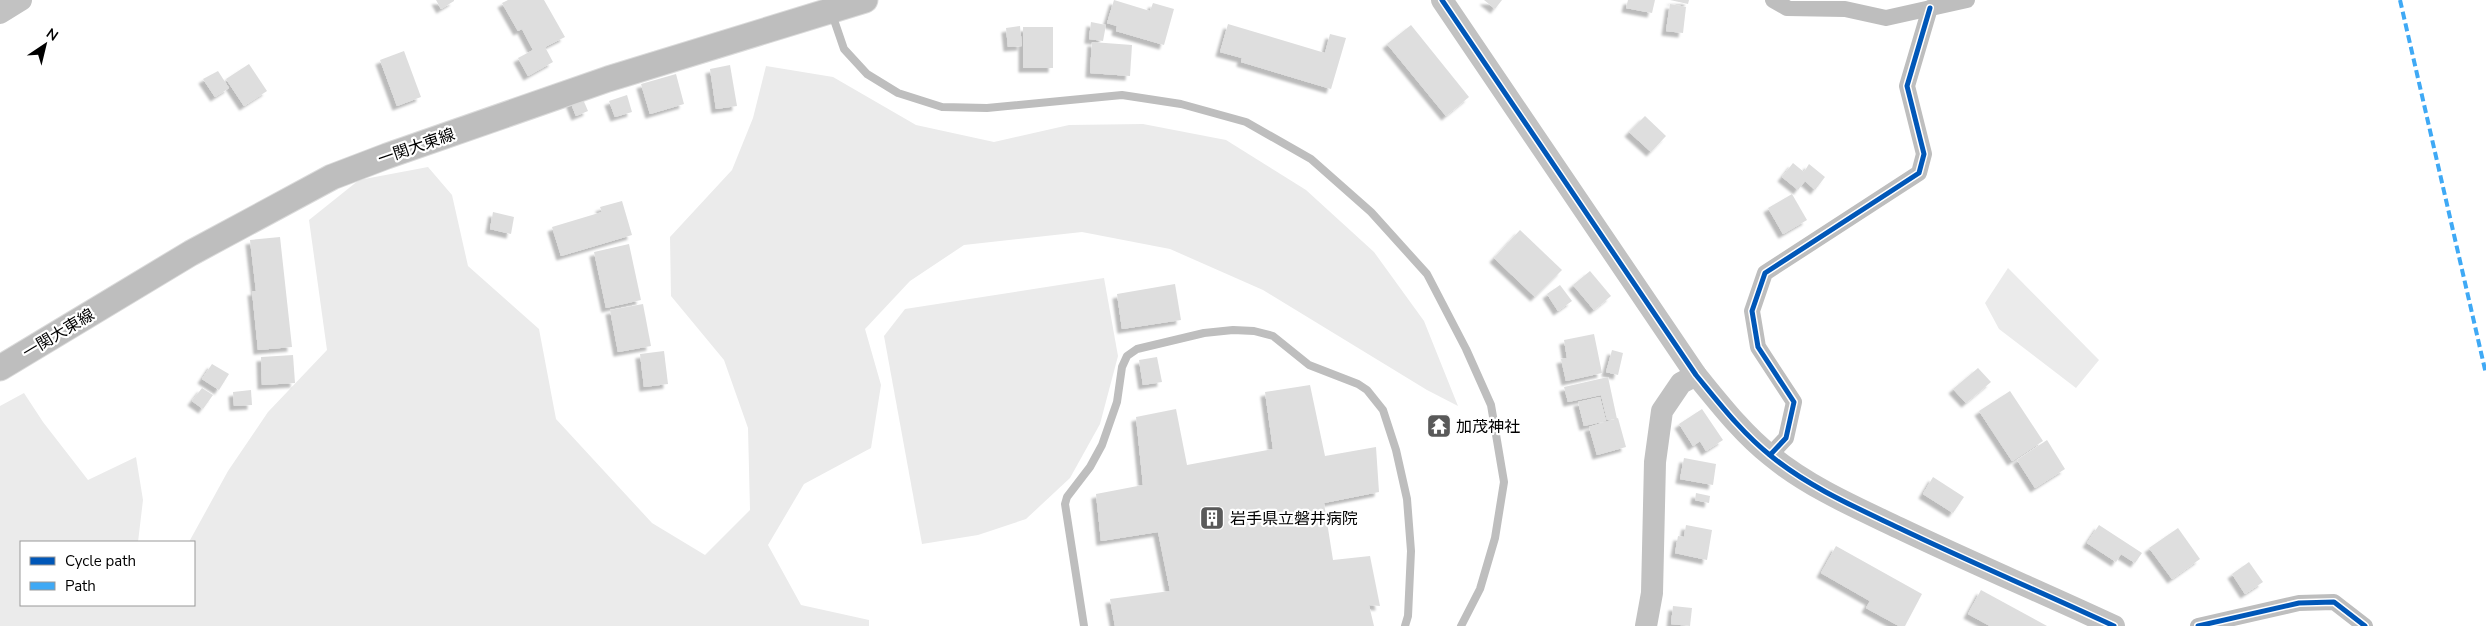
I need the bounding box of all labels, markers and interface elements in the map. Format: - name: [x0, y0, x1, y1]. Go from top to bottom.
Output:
- north arrow: [20, 20, 70, 70]
- text: N: [42, 24, 62, 46]
- street label: 一関大東線: [375, 124, 458, 170]
- street label: 一関大東線: [19, 304, 98, 364]
- temple icon: 加茂神社: [1426, 413, 1452, 439]
- place label: 加茂神社: [1456, 416, 1520, 438]
- building icon: 岩手県立磐井病院: [1199, 505, 1225, 531]
- place label: 岩手県立磐井病院: [1230, 508, 1358, 530]
- legend: [20, 541, 195, 606]
- text: Cycle path: [65, 551, 136, 571]
- text: Path: [65, 576, 96, 596]

